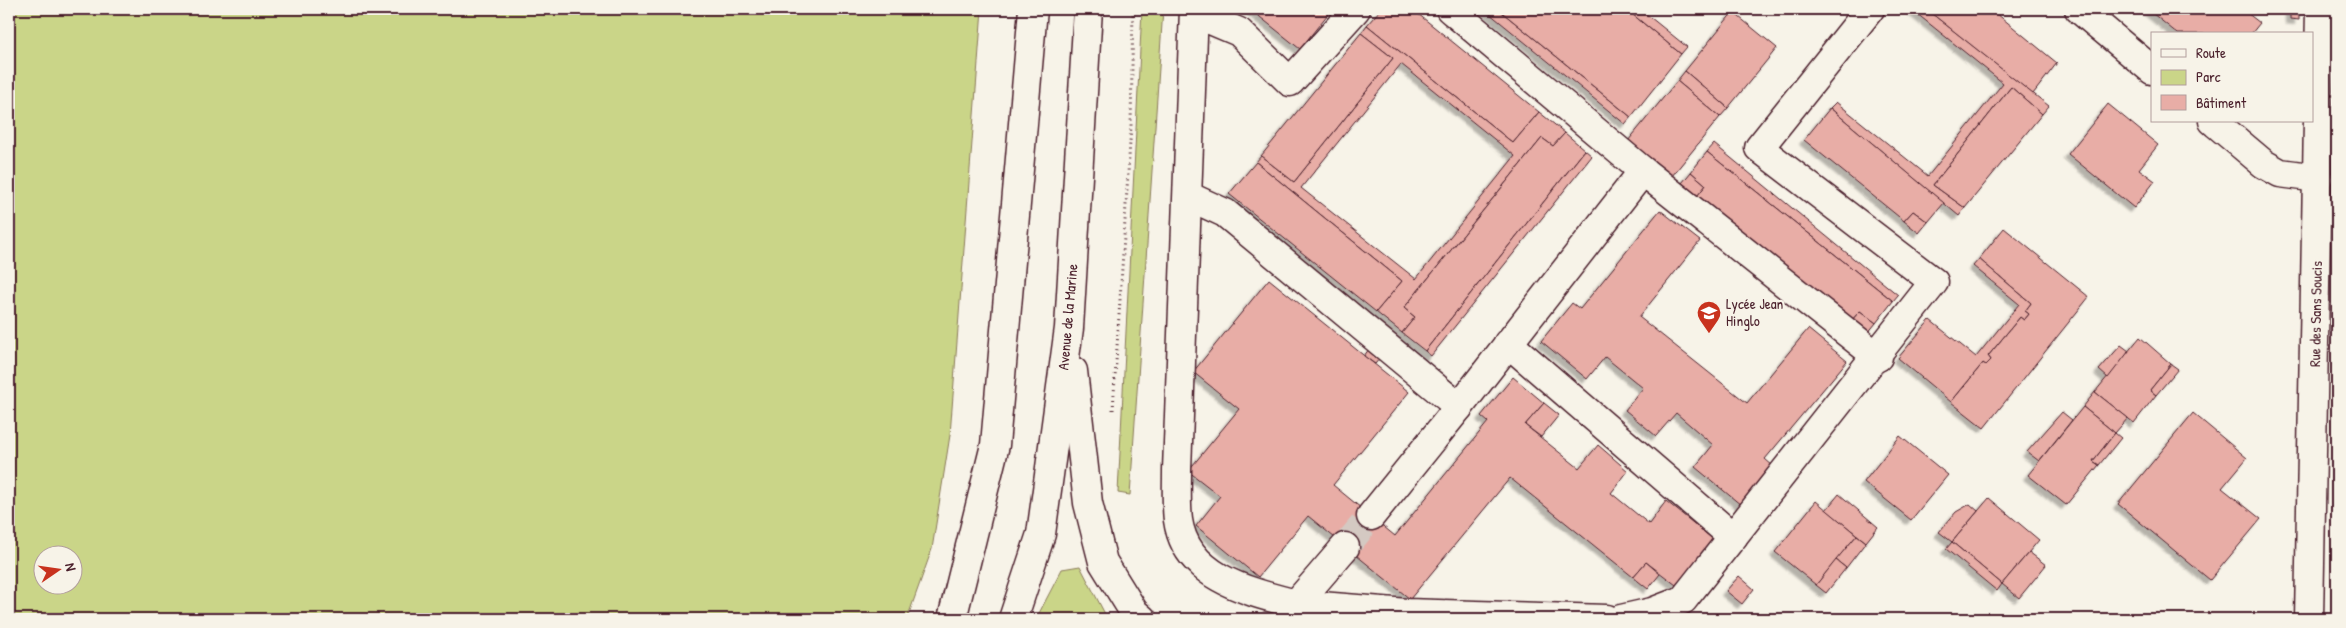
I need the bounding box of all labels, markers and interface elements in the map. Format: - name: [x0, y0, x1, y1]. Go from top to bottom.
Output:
- legend: [2151, 32, 2314, 122]
- text: Route: [2196, 42, 2226, 63]
- text: Parc: [2196, 66, 2221, 87]
- text: Bâtiment: [2196, 92, 2247, 113]
- street label: Rue des Sans Soucis: [2304, 261, 2327, 367]
- street label: Avenue de la Marine: [1052, 263, 1083, 371]
- place label: Lycée Jean Hinglo: [1726, 293, 1784, 331]
- school or university icon: Lycée Jean Hinglo: [1696, 300, 1722, 334]
- north arrow: [32, 546, 82, 596]
- text: N: [61, 561, 81, 573]

